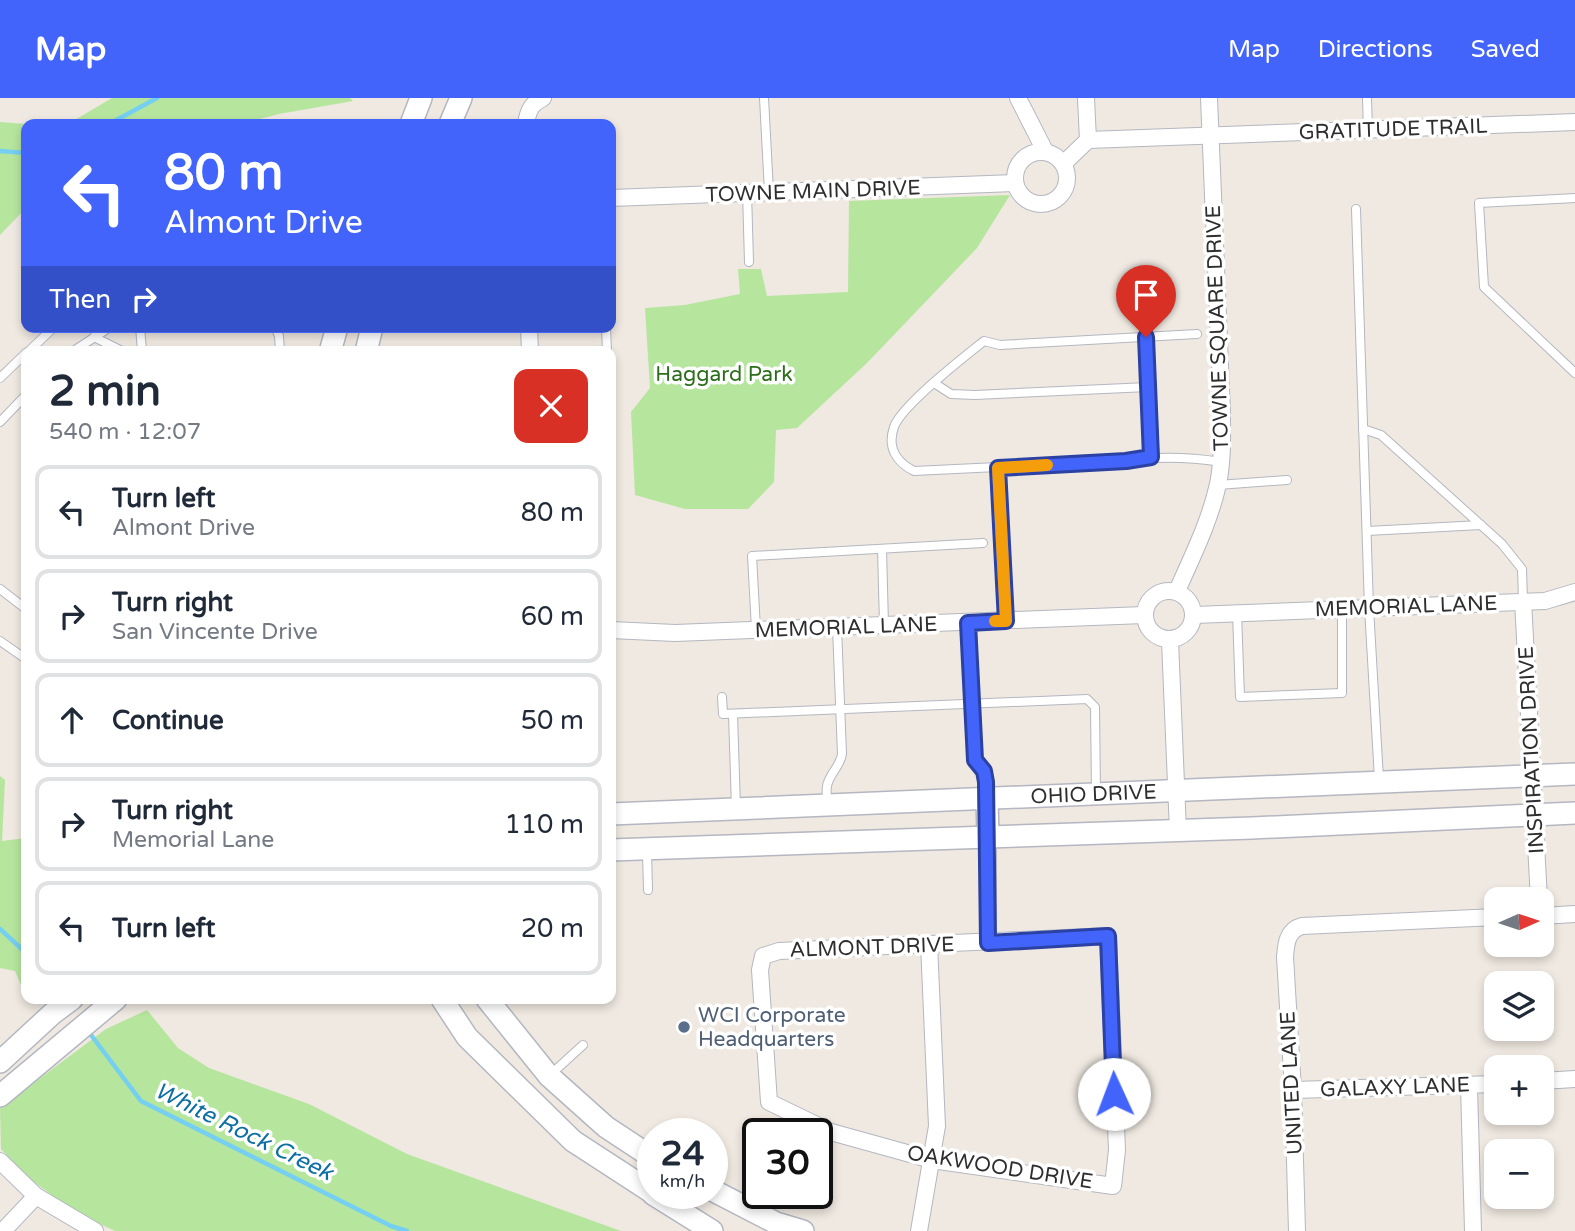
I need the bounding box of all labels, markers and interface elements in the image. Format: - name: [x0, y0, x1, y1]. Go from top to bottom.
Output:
- text: Map: [35, 30, 106, 69]
- text: Map: [1228, 35, 1280, 64]
- text: Directions: [1318, 35, 1433, 64]
- text: Saved: [1471, 35, 1540, 64]
- street label: GRATITUDE TRAIL: [1298, 114, 1488, 145]
- text: 80 m: [164, 144, 283, 203]
- icon: left: [49, 147, 140, 238]
- street label: TOWNE MAIN DRIVE: [705, 175, 921, 208]
- text: Almont Drive: [164, 204, 363, 242]
- street label: TOWNE SQUARE DRIVE: [1201, 205, 1234, 451]
- pin: [1116, 265, 1176, 337]
- icon: arrive: [1127, 276, 1165, 314]
- icon: right: [125, 280, 163, 318]
- text: Then: [49, 284, 111, 315]
- park label: Haggard Park: [655, 362, 793, 387]
- text: 2 min: [49, 366, 161, 417]
- button: close: [514, 369, 588, 443]
- text: 540 m · 12:07: [49, 418, 201, 446]
- text: Turn left: [112, 483, 215, 514]
- icon: left: [53, 493, 91, 531]
- text: 80 m: [521, 497, 584, 528]
- text: Almont Drive: [112, 514, 255, 542]
- text: Turn right: [112, 587, 233, 618]
- street label: MEMORIAL LANE: [1314, 591, 1498, 622]
- icon: right: [53, 597, 91, 635]
- text: 60 m: [521, 601, 584, 632]
- street label: MEMORIAL LANE: [754, 612, 938, 643]
- text: San Vincente Drive: [112, 618, 318, 646]
- street label: INSPIRATION DRIVE: [1514, 645, 1549, 855]
- icon: ahead: [53, 701, 91, 739]
- text: Continue: [112, 705, 224, 736]
- text: 50 m: [521, 705, 584, 736]
- street label: OHIO DRIVE: [1030, 779, 1157, 810]
- text: Turn right: [112, 795, 233, 826]
- icon: right: [53, 805, 91, 843]
- text: 110 m: [504, 809, 584, 840]
- text: Memorial Lane: [112, 826, 274, 854]
- north arrow: [1484, 887, 1554, 957]
- map controls: [1484, 887, 1554, 1209]
- icon: left: [53, 909, 91, 947]
- text: Turn left: [112, 913, 215, 944]
- text: 20 m: [521, 913, 584, 944]
- street label: ALMONT DRIVE: [789, 932, 955, 963]
- button: layers: [1484, 971, 1554, 1041]
- place label: WCI Corporate Headquarters: [698, 1003, 846, 1052]
- street label: UNITED LANE: [1275, 1011, 1308, 1155]
- marker: WCI Corporate Headquarters: [676, 1019, 692, 1035]
- button: +: [1484, 1055, 1554, 1125]
- position arrow: [1077, 1057, 1151, 1131]
- street label: GALAXY LANE: [1320, 1072, 1470, 1103]
- water label: White Rock Creek: [150, 1077, 338, 1188]
- speed limit sign: 30: [742, 1118, 833, 1209]
- text: 24: [661, 1133, 704, 1175]
- button: −: [1484, 1139, 1554, 1209]
- street label: OAKWOOD DRIVE: [905, 1140, 1095, 1195]
- text: km/h: [660, 1170, 705, 1192]

